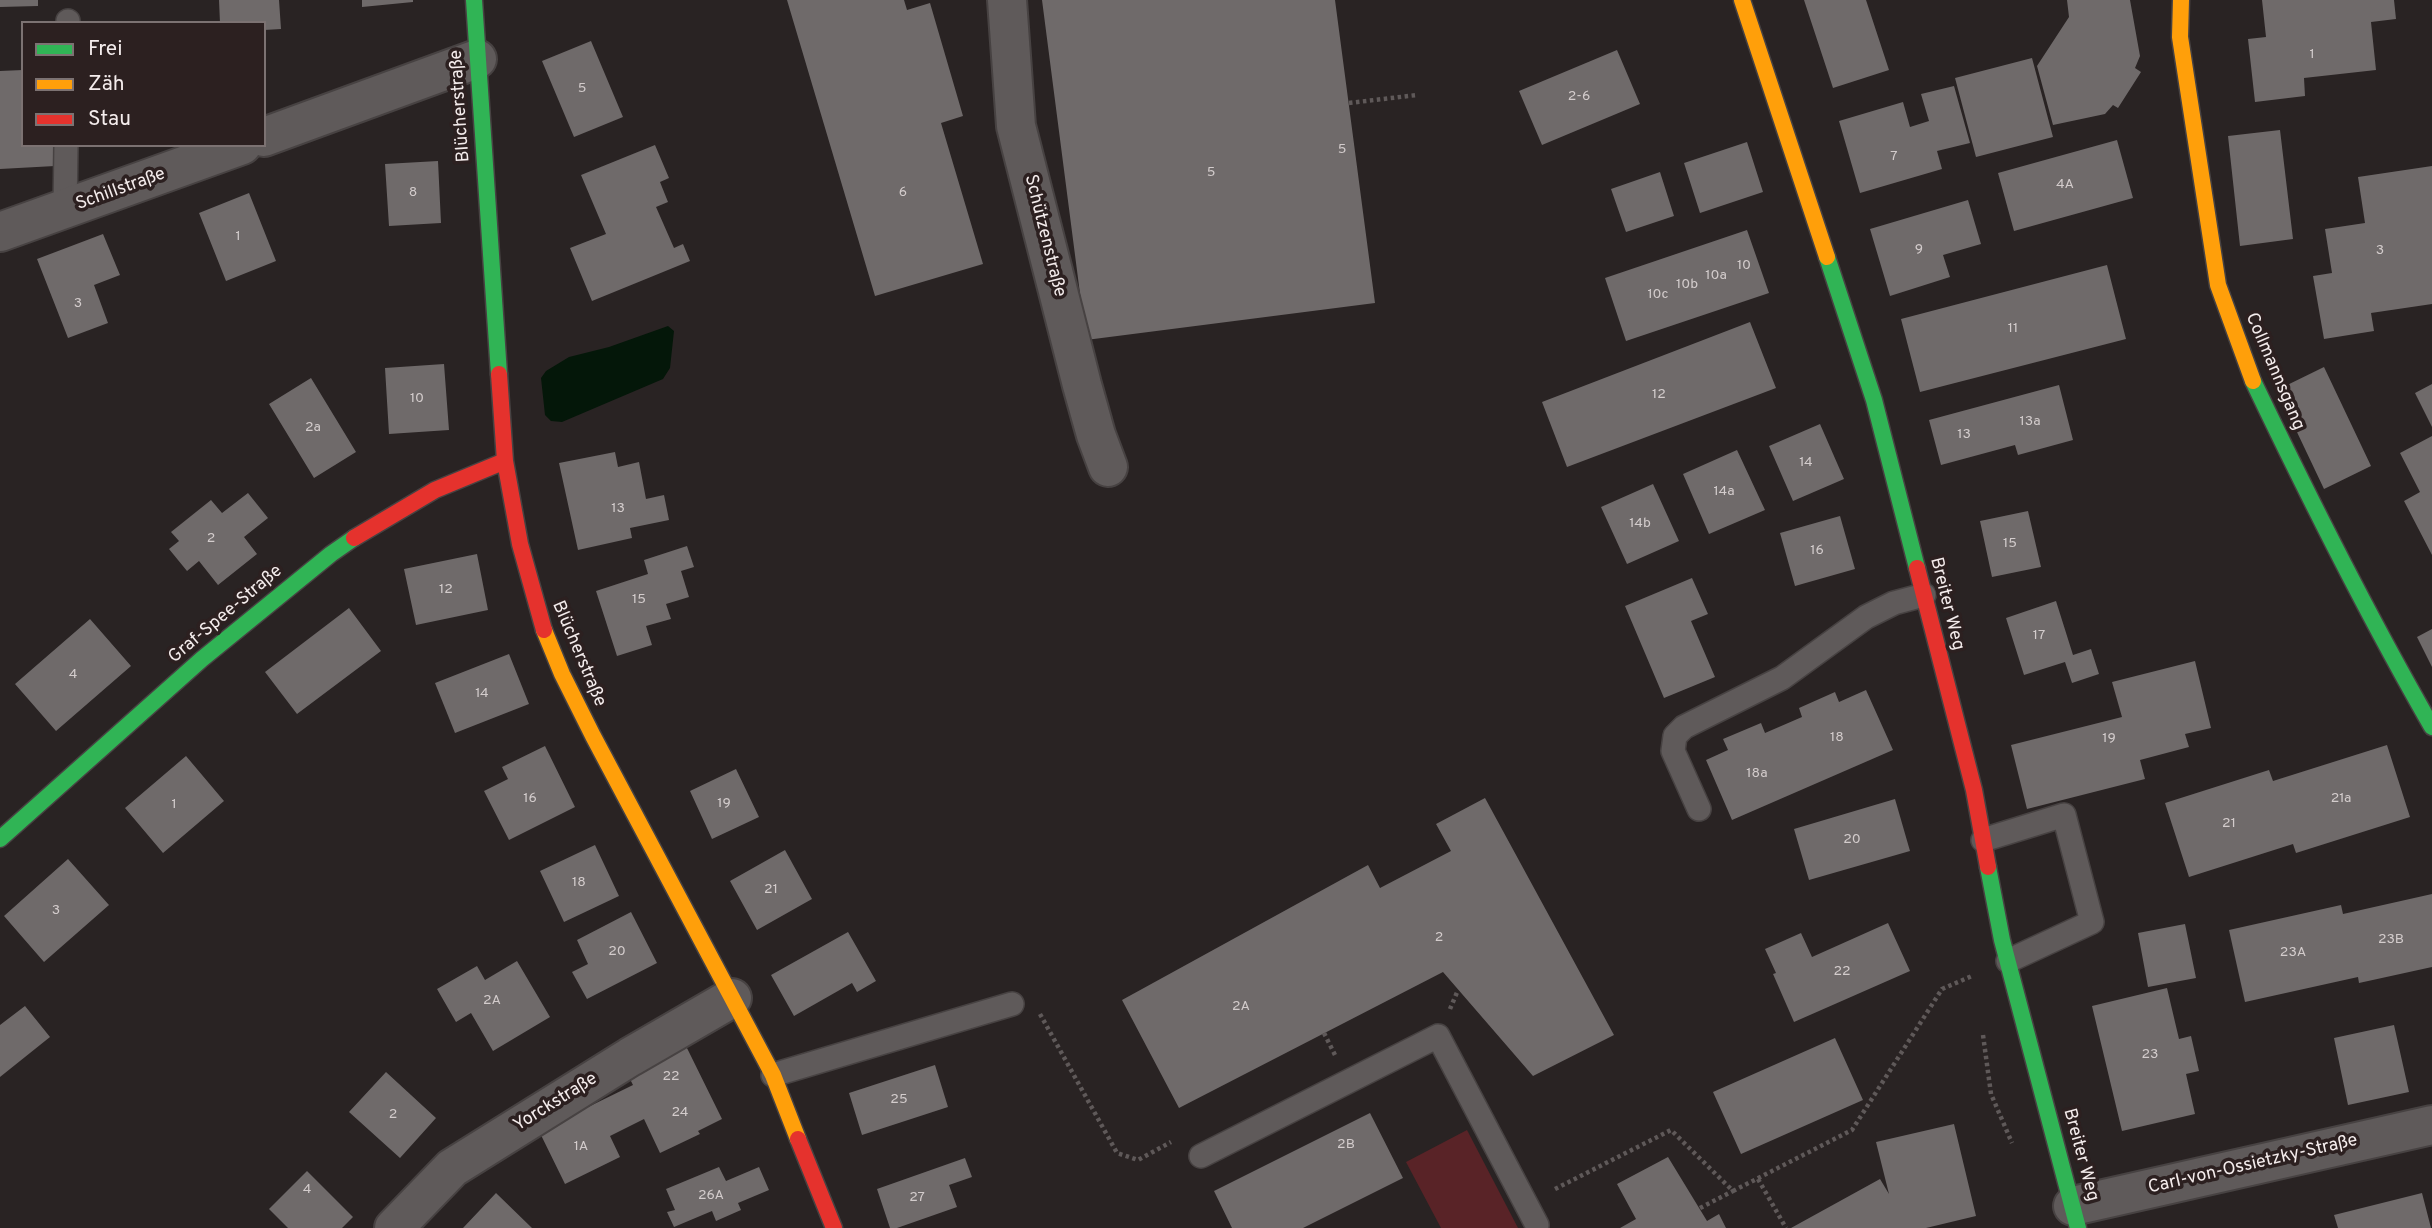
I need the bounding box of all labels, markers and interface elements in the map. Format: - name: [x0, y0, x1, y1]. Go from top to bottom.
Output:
- legend: [21, 21, 266, 147]
- text: Frei: [88, 36, 123, 63]
- house number: 1: [2309, 47, 2315, 63]
- street label: Blücherstraße: [446, 49, 476, 163]
- text: Zäh: [88, 71, 125, 98]
- house number: 5: [578, 81, 586, 97]
- house number: 2-6: [1568, 89, 1590, 105]
- text: Stau: [88, 106, 131, 133]
- house number: 5: [1338, 142, 1346, 158]
- house number: 7: [1890, 149, 1898, 165]
- street label: Schillstraße: [73, 164, 169, 216]
- house number: 5: [1207, 165, 1215, 181]
- street label: Schützenstraße: [1018, 173, 1070, 299]
- house number: 4A: [2056, 177, 2074, 193]
- house number: 8: [409, 185, 417, 201]
- house number: 6: [899, 185, 907, 201]
- house number: 1: [235, 229, 241, 245]
- house number: 9: [1915, 242, 1923, 258]
- house number: 3: [2376, 243, 2384, 259]
- house number: 10: [1737, 258, 1751, 274]
- house number: 10a: [1705, 268, 1727, 284]
- house number: 10b: [1676, 277, 1698, 293]
- house number: 10c: [1647, 287, 1669, 303]
- house number: 3: [74, 296, 82, 312]
- street label: Collmannsgang: [2240, 310, 2308, 434]
- house number: 11: [2008, 321, 2018, 337]
- house number: 12: [1652, 387, 1666, 403]
- house number: 10: [410, 391, 424, 407]
- house number: 13a: [2019, 414, 2041, 430]
- house number: 2a: [305, 420, 321, 436]
- house number: 13: [1957, 427, 1971, 443]
- house number: 14: [1799, 455, 1813, 471]
- house number: 14a: [1714, 484, 1734, 500]
- house number: 13: [611, 501, 625, 517]
- house number: 14b: [1629, 516, 1651, 532]
- house number: 2: [207, 531, 215, 547]
- house number: 15: [2003, 536, 2017, 552]
- house number: 16: [1810, 543, 1824, 559]
- street label: Breiter Weg: [1924, 555, 1968, 653]
- street label: Graf-Spee-Straße: [165, 561, 287, 669]
- house number: 12: [439, 582, 453, 598]
- house number: 15: [632, 592, 646, 608]
- street label: Blücherstraße: [546, 598, 610, 710]
- house number: 17: [2033, 628, 2045, 644]
- house number: 4: [69, 667, 77, 683]
- house number: 14: [475, 686, 489, 702]
- house number: 18: [1830, 730, 1844, 746]
- house number: 19: [2102, 731, 2116, 747]
- house number: 18a: [1746, 766, 1768, 782]
- house number: 16: [523, 791, 537, 807]
- house number: 21a: [2331, 791, 2351, 807]
- house number: 19: [717, 796, 731, 812]
- house number: 1: [171, 797, 177, 813]
- house number: 21: [2222, 816, 2236, 832]
- house number: 20: [1843, 832, 1861, 848]
- house number: 18: [572, 875, 586, 891]
- house number: 21: [764, 882, 778, 898]
- house number: 3: [52, 903, 60, 919]
- house number: 2: [1435, 930, 1443, 946]
- house number: 23B: [2378, 932, 2404, 948]
- house number: 20: [608, 944, 626, 960]
- house number: 23A: [2280, 945, 2306, 961]
- house number: 22: [1833, 964, 1851, 980]
- house number: 2A: [483, 993, 501, 1009]
- house number: 2A: [1232, 999, 1250, 1015]
- house number: 23: [2142, 1047, 2158, 1063]
- street label: Yorckstraße: [510, 1069, 602, 1137]
- house number: 22: [662, 1069, 680, 1085]
- house number: 25: [890, 1092, 908, 1108]
- house number: 24: [671, 1105, 689, 1121]
- street label: Breiter Weg: [2057, 1106, 2103, 1204]
- house number: 2: [389, 1107, 397, 1123]
- street label: Carl-von-Ossietzky-Straße: [2146, 1130, 2360, 1200]
- house number: 2B: [1337, 1137, 1355, 1153]
- house number: 1A: [574, 1139, 588, 1155]
- house number: 4: [303, 1182, 311, 1198]
- house number: 26A: [698, 1188, 724, 1204]
- house number: 27: [909, 1190, 925, 1206]

